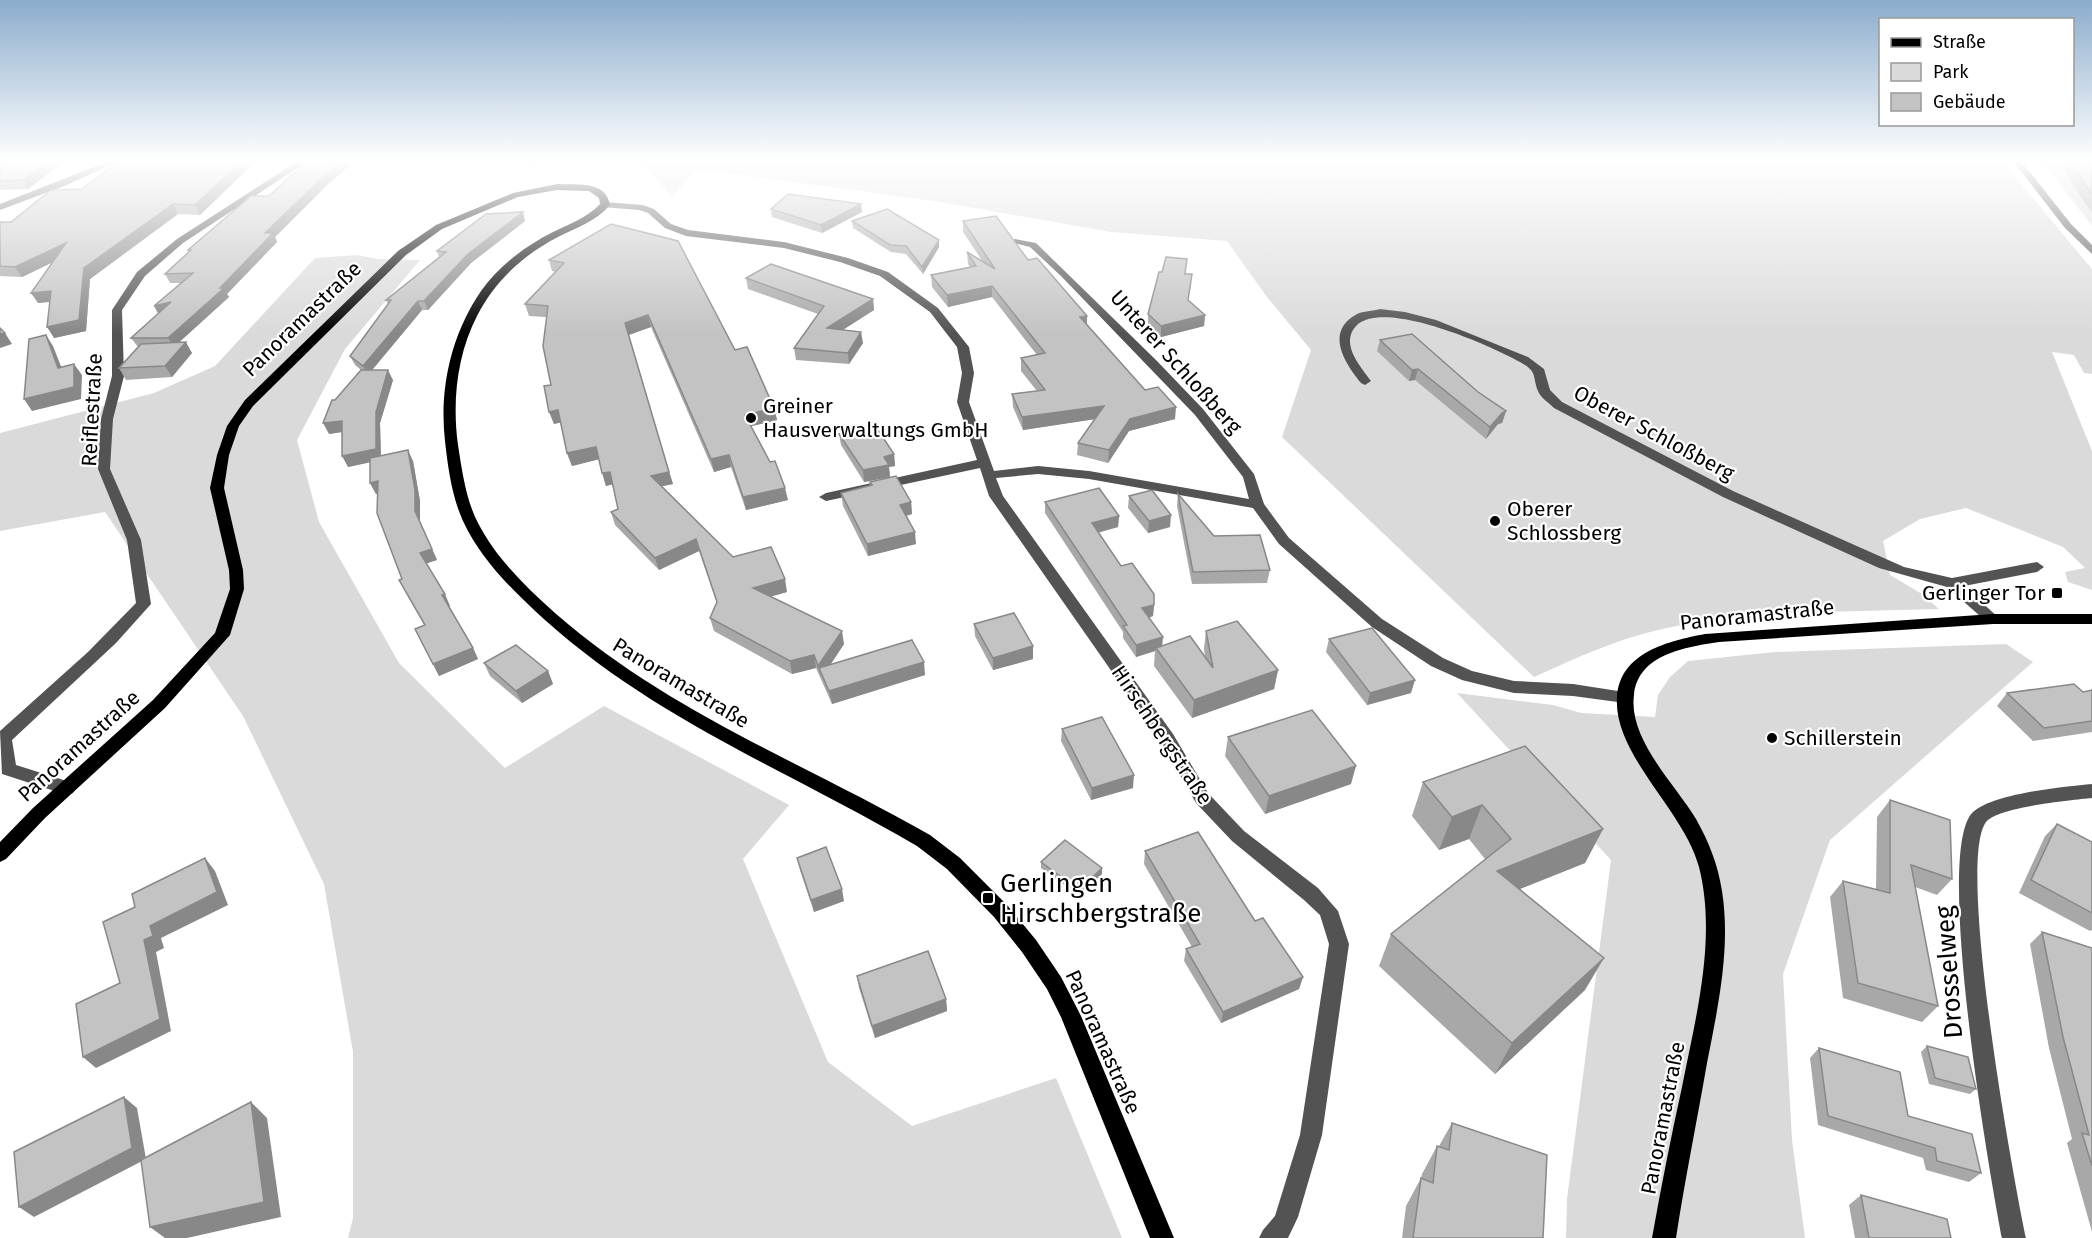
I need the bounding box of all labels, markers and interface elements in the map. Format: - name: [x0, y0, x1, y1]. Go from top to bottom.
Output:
- legend: [1879, 18, 2074, 126]
- text: Straße: [1933, 31, 1986, 53]
- text: Park: [1933, 61, 1969, 83]
- text: Gebäude: [1933, 91, 2006, 113]
- street label: Panoramastraße: [237, 256, 367, 382]
- street label: Unterer Schloßberg: [1105, 285, 1248, 439]
- street label: Reiflestraße: [76, 353, 108, 467]
- street label: Oberer Schloßberg: [1569, 380, 1739, 486]
- place label: Greiner Hausverwaltungs GmbH: [763, 393, 989, 443]
- marker: Greiner Hausverwaltungs GmbH: [744, 411, 758, 425]
- place label: Oberer Schlossberg: [1507, 496, 1621, 546]
- marker: Oberer Schlossberg: [1488, 514, 1502, 528]
- place label: Gerlinger Tor: [1922, 580, 2045, 606]
- marker: Gerlinger Tor: [2050, 586, 2064, 600]
- street label: Panoramastraße: [1678, 594, 1836, 636]
- street label: Panoramastraße: [608, 632, 754, 734]
- street label: Hirschbergstraße: [1106, 660, 1218, 810]
- street label: Panoramastraße: [13, 684, 145, 808]
- place label: Schillerstein: [1784, 725, 1902, 751]
- marker: Schillerstein: [1765, 731, 1779, 745]
- place label: Gerlingen Hirschbergstraße: [1000, 868, 1201, 929]
- marker: Gerlingen Hirschbergstraße: [981, 891, 995, 905]
- street label: Drosselweg: [1929, 904, 1969, 1040]
- street label: Panoramastraße: [1060, 966, 1146, 1118]
- street label: Panoramastraße: [1635, 1039, 1691, 1197]

